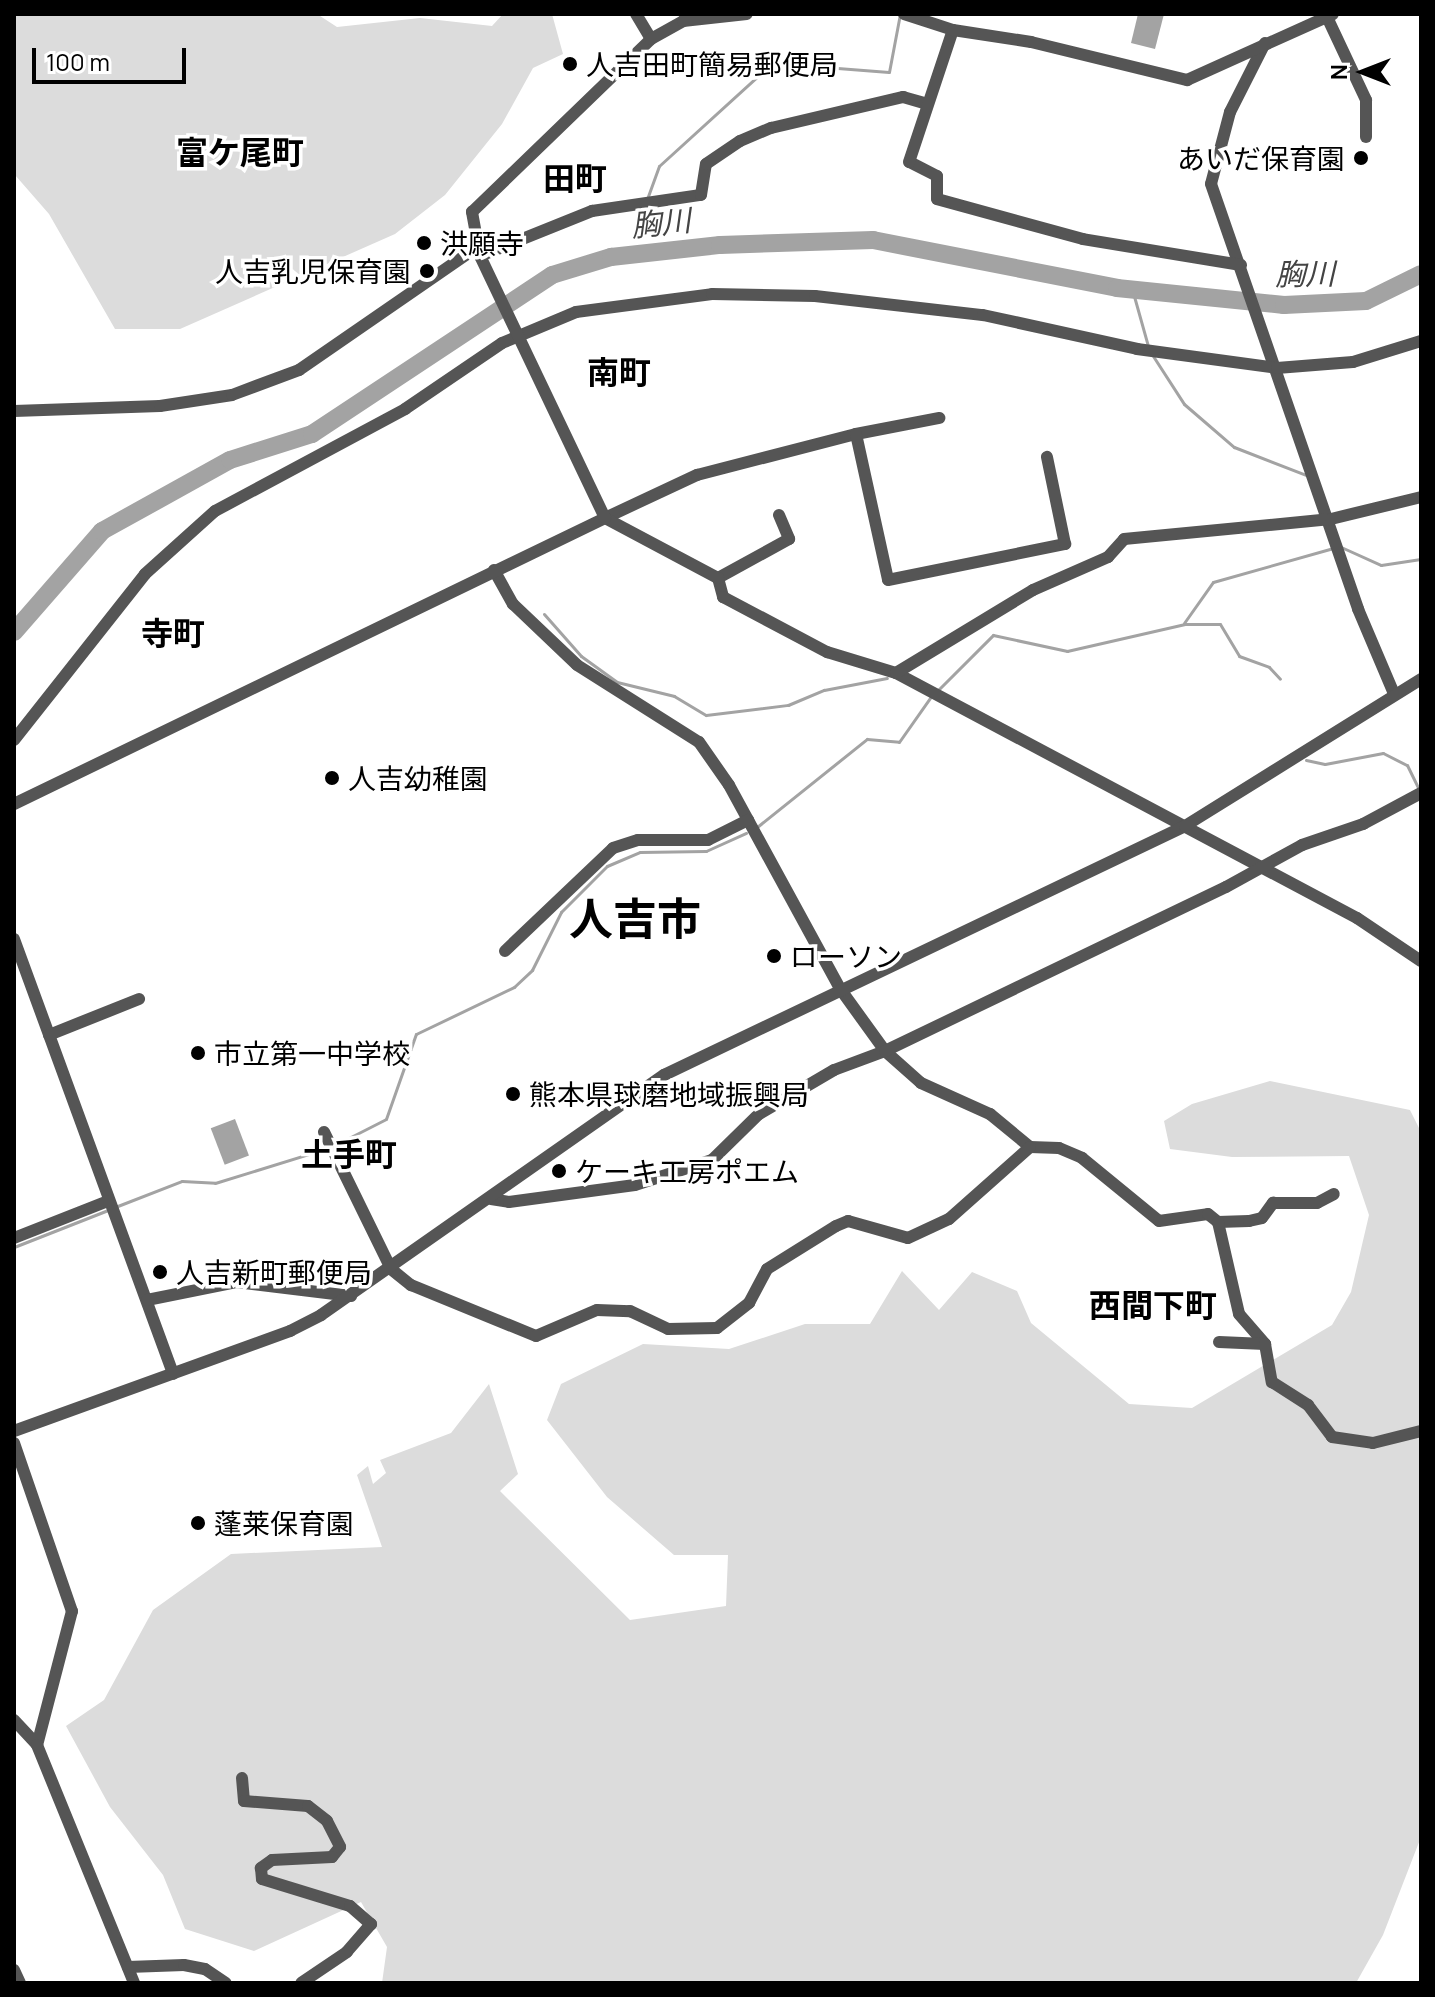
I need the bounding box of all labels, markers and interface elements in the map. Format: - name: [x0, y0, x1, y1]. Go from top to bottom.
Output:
- scale bar: [36, 32, 190, 82]
- north arrow: [1323, 32, 1403, 112]
- text: 100 m: [46, 45, 110, 78]
- place label: 人吉田町簡易郵便局: [586, 47, 838, 81]
- marker: 人吉田町簡易郵便局: [561, 55, 579, 73]
- text: N: [1324, 64, 1354, 80]
- district label: 富ケ尾町: [176, 133, 304, 171]
- place label: あいだ保育園: [1177, 141, 1345, 175]
- marker: あいだ保育園: [1352, 149, 1370, 167]
- district label: 田町: [543, 159, 607, 197]
- water label: 胸川: [629, 202, 693, 244]
- place label: 洪願寺: [440, 226, 524, 260]
- marker: 洪願寺: [415, 234, 433, 252]
- place label: 人吉乳児保育園: [215, 254, 411, 288]
- water label: 胸川: [1275, 255, 1335, 293]
- marker: 人吉乳児保育園: [418, 262, 436, 280]
- district label: 南町: [587, 353, 651, 391]
- district label: 寺町: [141, 614, 205, 652]
- place label: 人吉幼稚園: [348, 761, 488, 795]
- marker: 人吉幼稚園: [323, 769, 341, 787]
- district label: 人吉市: [569, 892, 701, 944]
- place label: ローソン: [790, 939, 902, 973]
- marker: ローソン: [765, 947, 783, 965]
- place label: 市立第一中学校: [214, 1036, 410, 1070]
- marker: 市立第一中学校: [189, 1044, 207, 1062]
- place label: 熊本県球磨地域振興局: [529, 1077, 809, 1111]
- marker: 熊本県球磨地域振興局: [504, 1085, 522, 1103]
- district label: 土手町: [301, 1135, 397, 1173]
- place label: ケーキ工房ポエム: [575, 1154, 799, 1188]
- marker: ケーキ工房ポエム: [550, 1162, 568, 1180]
- place label: 人吉新町郵便局: [176, 1255, 372, 1289]
- marker: 人吉新町郵便局: [151, 1263, 169, 1281]
- district label: 西間下町: [1089, 1286, 1217, 1324]
- place label: 蓬莱保育園: [214, 1506, 354, 1540]
- marker: 蓬莱保育園: [189, 1514, 207, 1532]

